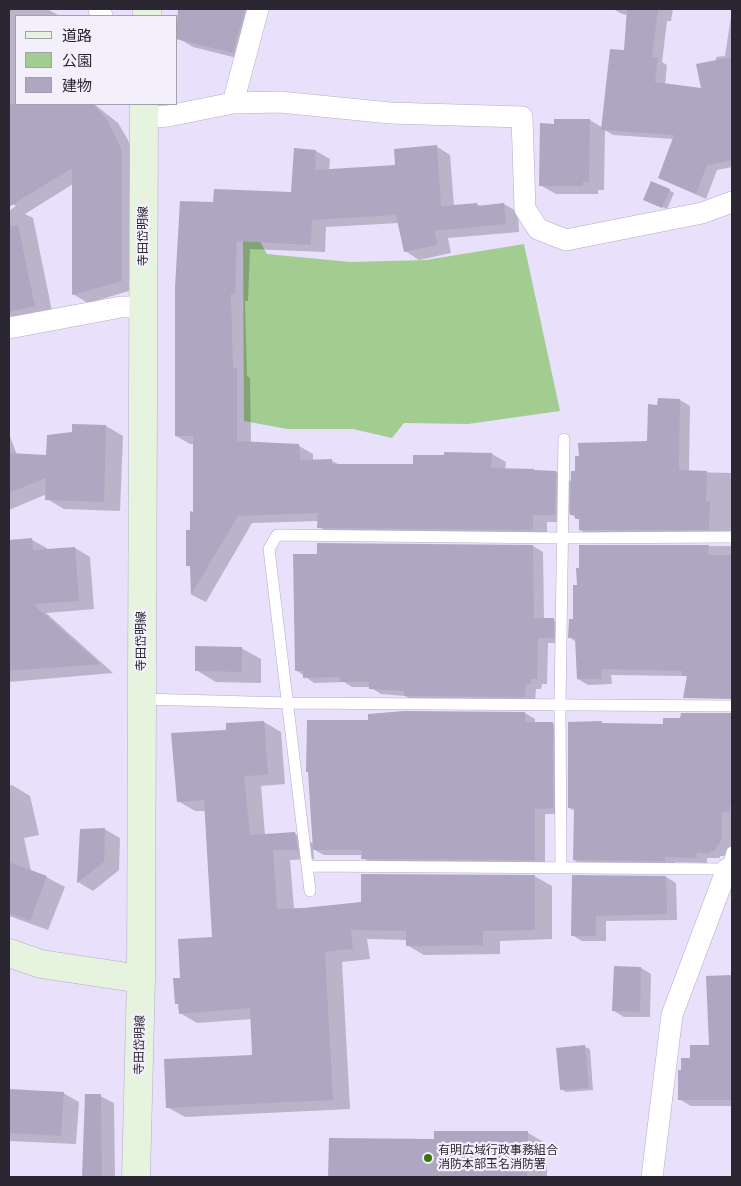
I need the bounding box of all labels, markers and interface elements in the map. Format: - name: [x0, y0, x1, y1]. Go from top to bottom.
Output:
- legend: [15, 15, 178, 105]
- text: 道路: [62, 26, 92, 45]
- text: 公園: [62, 51, 92, 70]
- text: 建物: [62, 76, 92, 95]
- street label: 寺田岱明線: [137, 206, 151, 266]
- street label: 寺田岱明線: [135, 611, 149, 671]
- street label: 寺田岱明線: [132, 1015, 148, 1075]
- place label: 有明広域行政事務組合 消防本部玉名消防署: [438, 1144, 558, 1172]
- marker: 有明広域行政事務組合 消防本部玉名消防署: [422, 1152, 434, 1164]

